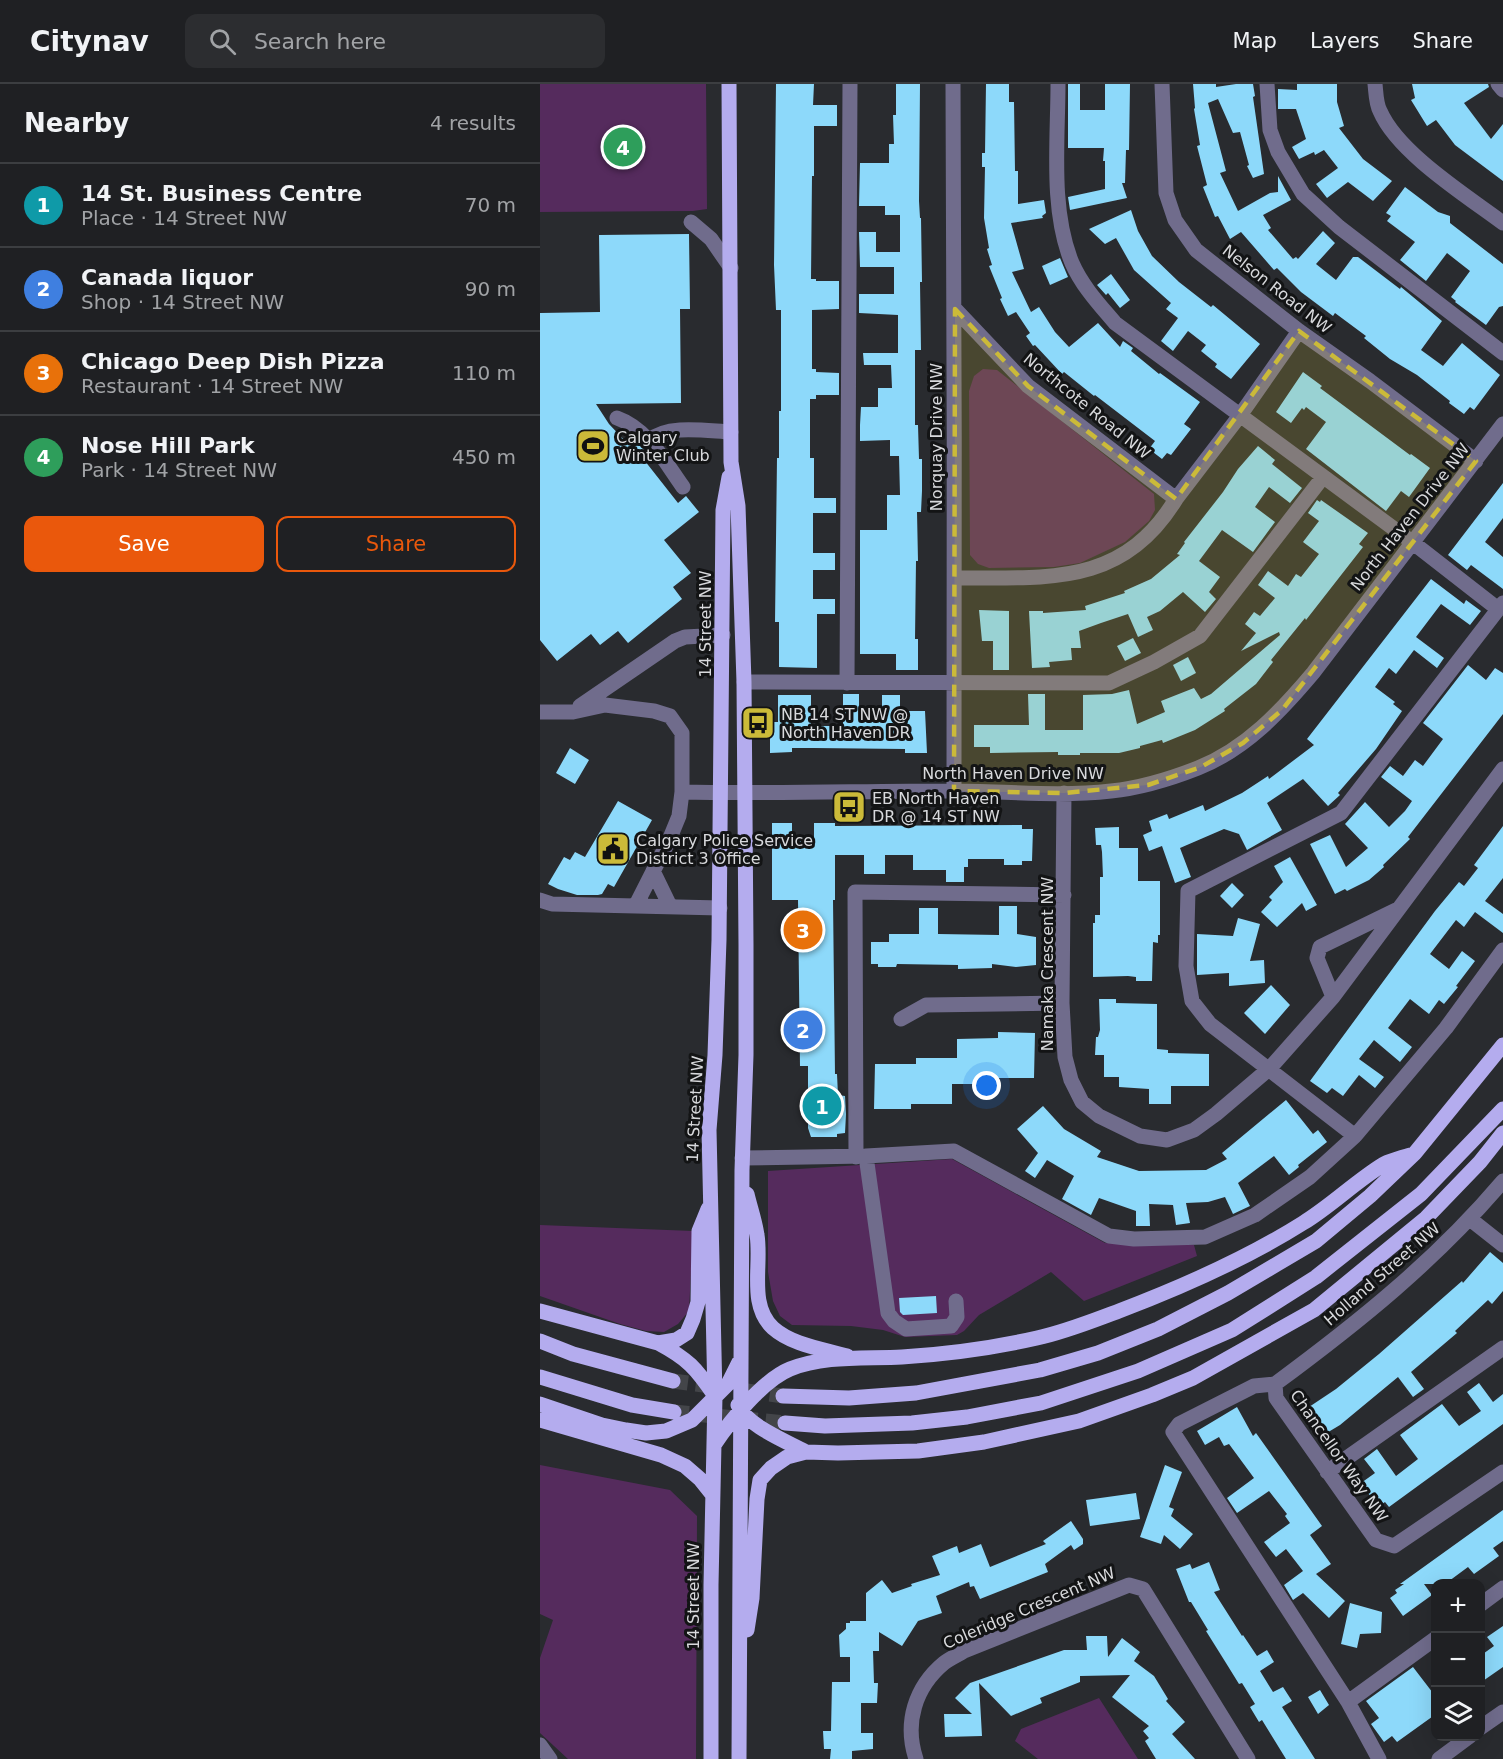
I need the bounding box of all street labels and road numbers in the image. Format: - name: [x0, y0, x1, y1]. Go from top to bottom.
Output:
- street label: Nelson Road NW: [1219, 241, 1335, 337]
- street label: Northcote Road NW: [1020, 349, 1154, 463]
- street label: Norquay Drive NW: [927, 363, 946, 511]
- street label: North Haven Drive NW: [1347, 439, 1474, 594]
- street label: 14 Street NW: [696, 570, 715, 677]
- street label: North Haven Drive NW: [922, 764, 1104, 783]
- street label: Namaka Crescent NW: [1038, 877, 1057, 1051]
- street label: 14 Street NW: [683, 1055, 707, 1163]
- street label: Holland Street NW: [1320, 1218, 1444, 1330]
- street label: Chancellor Way NW: [1286, 1386, 1392, 1526]
- street label: 14 Street NW: [684, 1542, 703, 1649]
- street label: Coleridge Crescent NW: [940, 1563, 1118, 1653]

